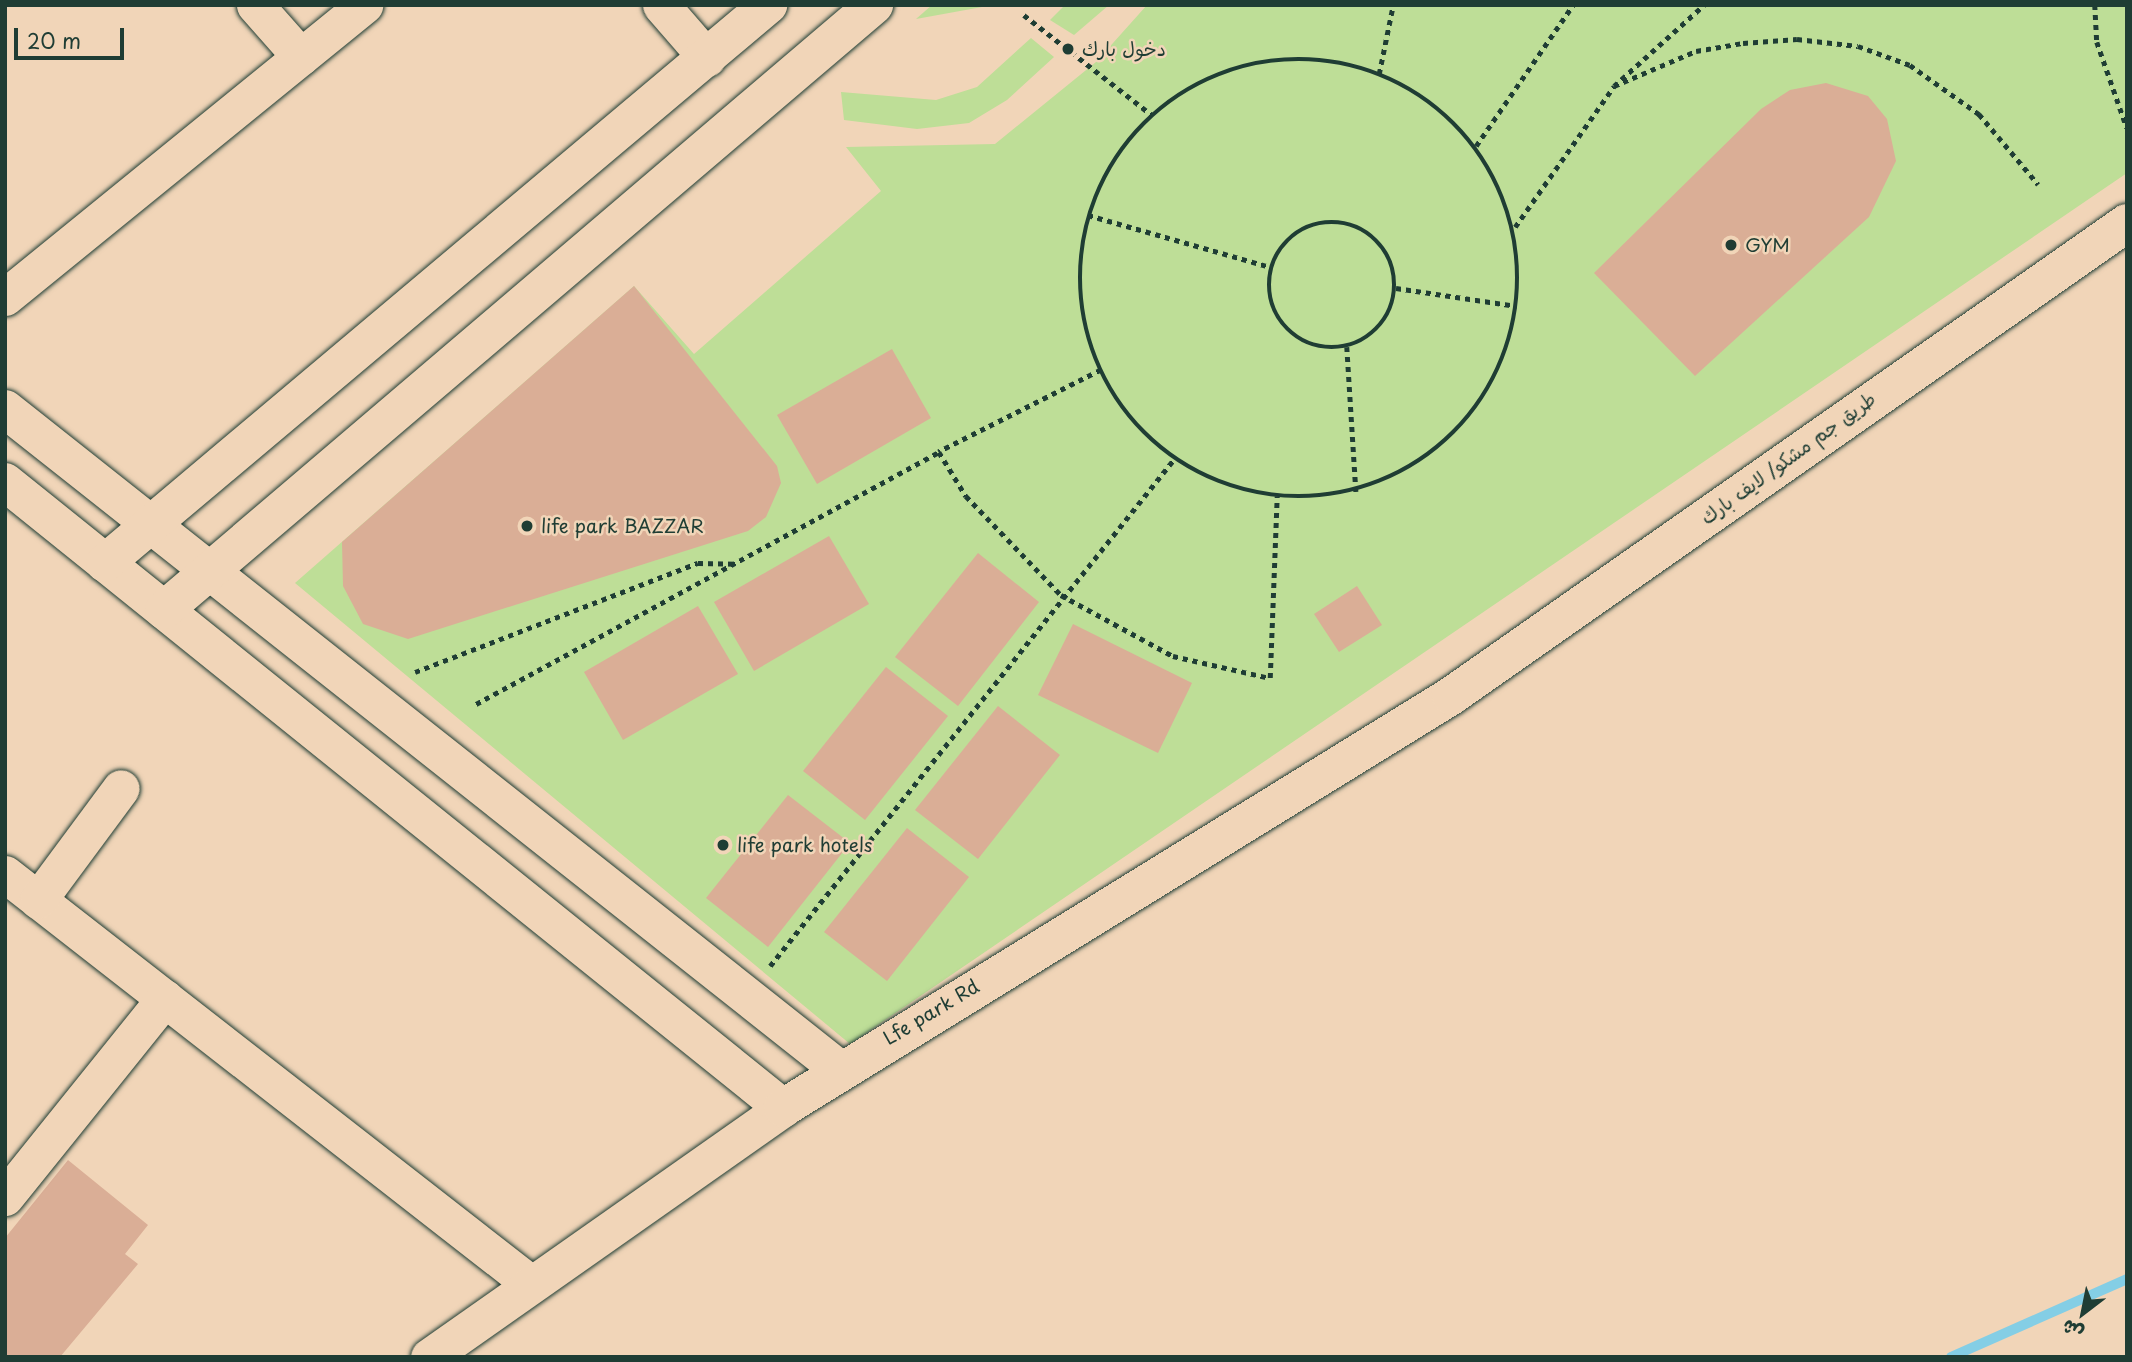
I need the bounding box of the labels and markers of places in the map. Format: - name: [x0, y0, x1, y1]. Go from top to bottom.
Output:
- place label: دخول بارك: [1082, 38, 1166, 60]
- marker: دخول بارك: [1060, 41, 1076, 57]
- place label: GYM: [1745, 234, 1790, 256]
- marker: GYM: [1723, 237, 1739, 253]
- place label: life park BAZZAR: [541, 515, 704, 537]
- marker: life park BAZZAR: [519, 518, 535, 534]
- place label: life park hotels: [737, 834, 873, 856]
- marker: life park hotels: [715, 837, 731, 853]

